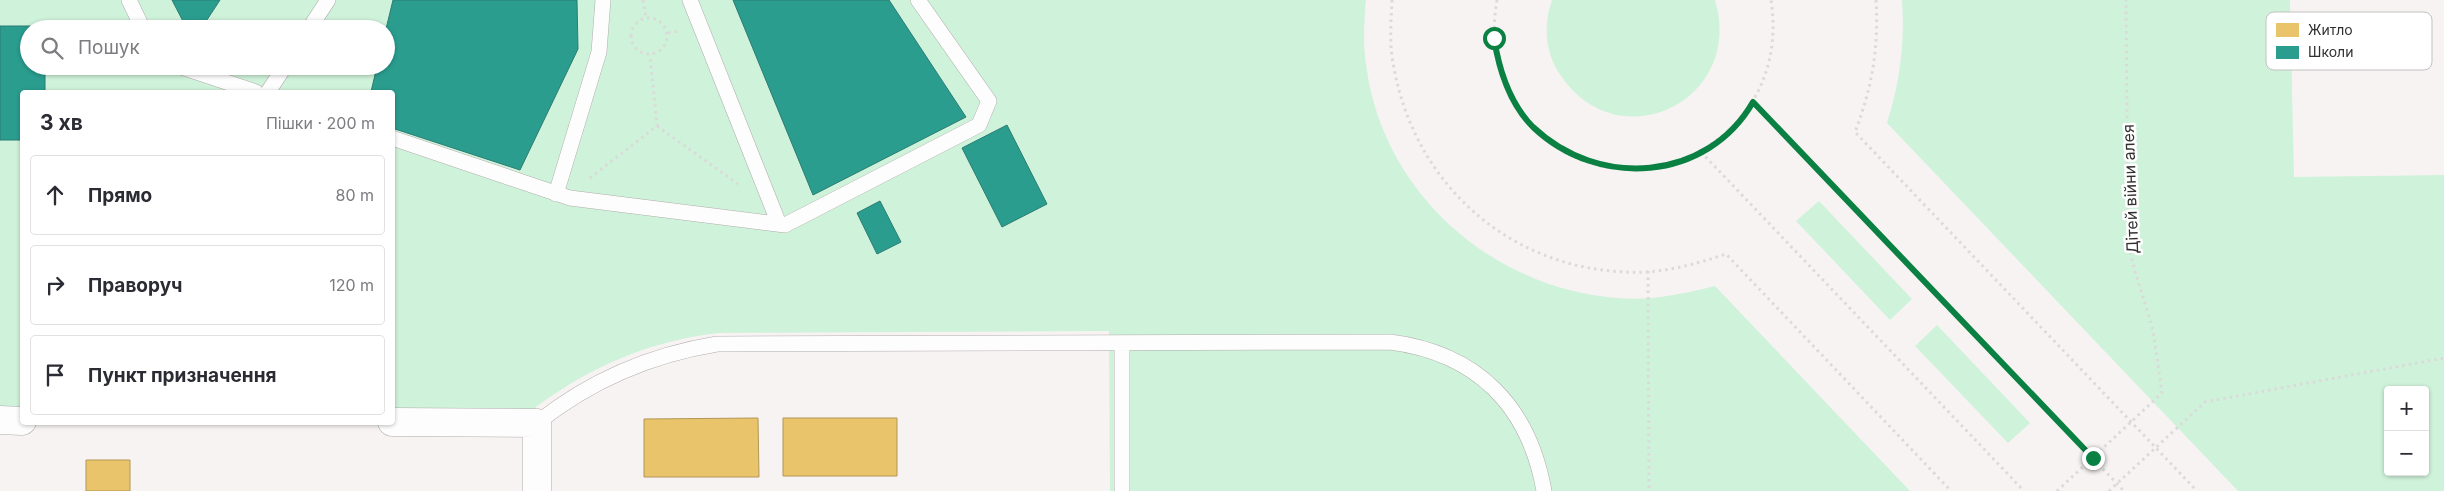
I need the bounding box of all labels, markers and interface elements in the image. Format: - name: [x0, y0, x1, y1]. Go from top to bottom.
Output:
- legend: [2266, 12, 2432, 70]
- search box: [20, 20, 395, 75]
- text: Житло: [2308, 21, 2353, 38]
- route start: [1483, 27, 1506, 50]
- icon: search: [38, 34, 66, 62]
- text: Пошук: [78, 36, 140, 59]
- text: Школи: [2308, 43, 2353, 60]
- text: 3 хв: [40, 110, 83, 135]
- text: Пішки · 200 m: [266, 113, 375, 133]
- street label: Дітей війни алея: [2118, 124, 2142, 254]
- icon: ahead: [41, 181, 69, 209]
- text: Прямо: [88, 184, 152, 207]
- text: 80 m: [335, 185, 374, 205]
- icon: right: [41, 271, 69, 299]
- text: Праворуч: [88, 274, 182, 297]
- text: 120 m: [329, 275, 374, 295]
- icon: arrive: [41, 361, 69, 389]
- text: Пункт призначення: [88, 364, 276, 387]
- map controls: [2384, 386, 2429, 476]
- button: +: [2384, 386, 2429, 431]
- button: −: [2384, 431, 2429, 476]
- route end: [2082, 447, 2105, 470]

